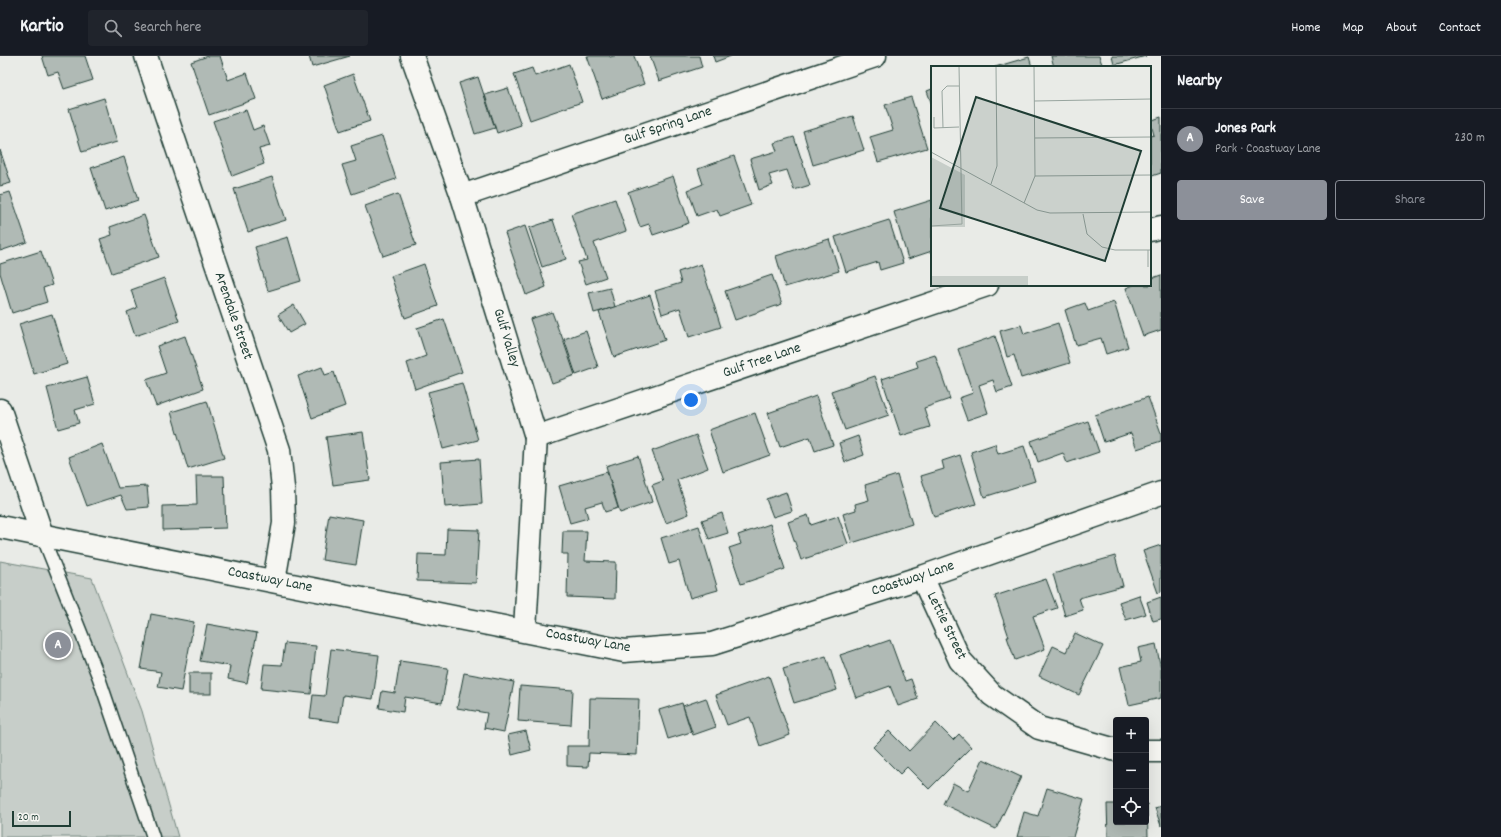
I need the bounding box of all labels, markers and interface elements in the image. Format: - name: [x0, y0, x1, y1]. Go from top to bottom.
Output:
- search box: [88, 10, 368, 46]
- text: Kartio: [20, 14, 64, 41]
- icon: search: [102, 17, 124, 39]
- text: Search here: [134, 17, 201, 39]
- text: Home: [1291, 18, 1320, 38]
- text: Map: [1342, 18, 1364, 38]
- text: About: [1386, 18, 1417, 38]
- text: Contact: [1439, 18, 1481, 38]
- inset map: [931, 66, 1151, 286]
- text: Nearby: [1177, 70, 1221, 94]
- street label: Gulf Spring Lane: [621, 101, 715, 151]
- text: Jones Park: [1215, 118, 1276, 140]
- text: A: [1186, 129, 1194, 148]
- text: 230 m: [1455, 129, 1485, 148]
- text: Park · Coastway Lane: [1215, 140, 1321, 159]
- button: Save: [1177, 180, 1327, 220]
- button: Share: [1335, 180, 1485, 220]
- street label: Arendale Street: [208, 269, 258, 363]
- street label: Gulf Valley: [487, 306, 526, 371]
- street label: Gulf Tree Lane: [720, 337, 804, 385]
- your location: [681, 390, 701, 410]
- street label: Coastway Lane: [869, 555, 958, 603]
- street label: Coastway Lane: [226, 561, 315, 599]
- street label: Lettie Street: [920, 588, 972, 664]
- street label: Coastway Lane: [544, 623, 633, 659]
- pin: A: [45, 630, 71, 660]
- map controls: [1113, 717, 1149, 825]
- button: +: [1113, 717, 1149, 753]
- button: −: [1113, 753, 1149, 789]
- button: locate: [1113, 789, 1149, 825]
- scale bar: [12, 809, 71, 828]
- text: 20 m: [18, 810, 39, 826]

